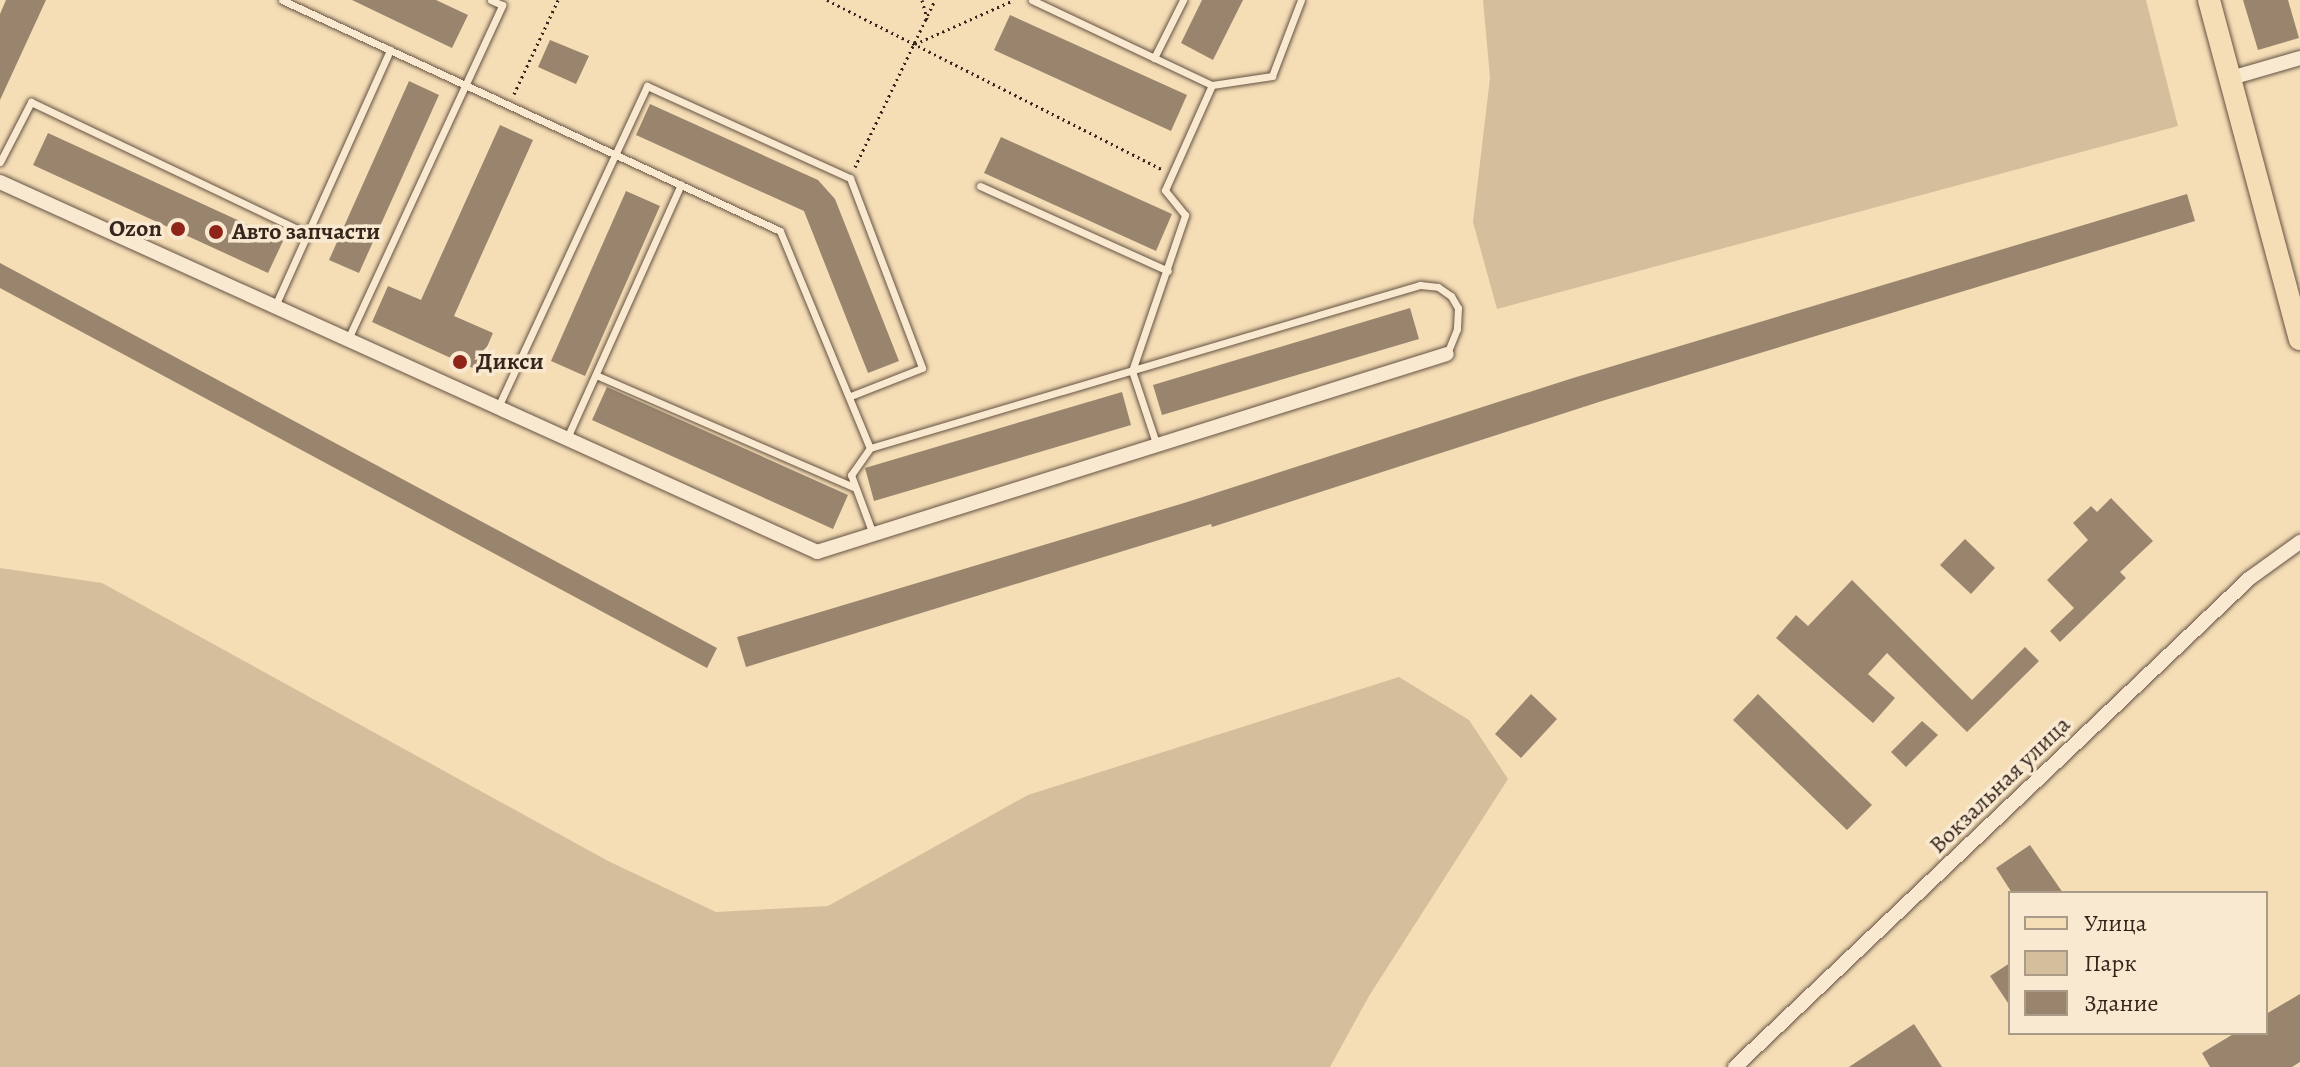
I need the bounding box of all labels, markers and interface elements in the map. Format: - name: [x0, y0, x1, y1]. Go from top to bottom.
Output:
- place label: Ozon: [109, 215, 162, 243]
- place label: Авто запчасти: [232, 218, 380, 246]
- marker: Ozon: [169, 220, 187, 238]
- marker: Авто запчасти: [207, 223, 225, 241]
- place label: Дикси: [476, 348, 544, 376]
- marker: Дикси: [451, 353, 469, 371]
- street label: Вокзальная улица: [1923, 710, 2077, 860]
- legend: [2008, 891, 2268, 1035]
- text: Улица: [2084, 907, 2147, 939]
- text: Парк: [2084, 947, 2137, 979]
- text: Здание: [2084, 987, 2159, 1019]

